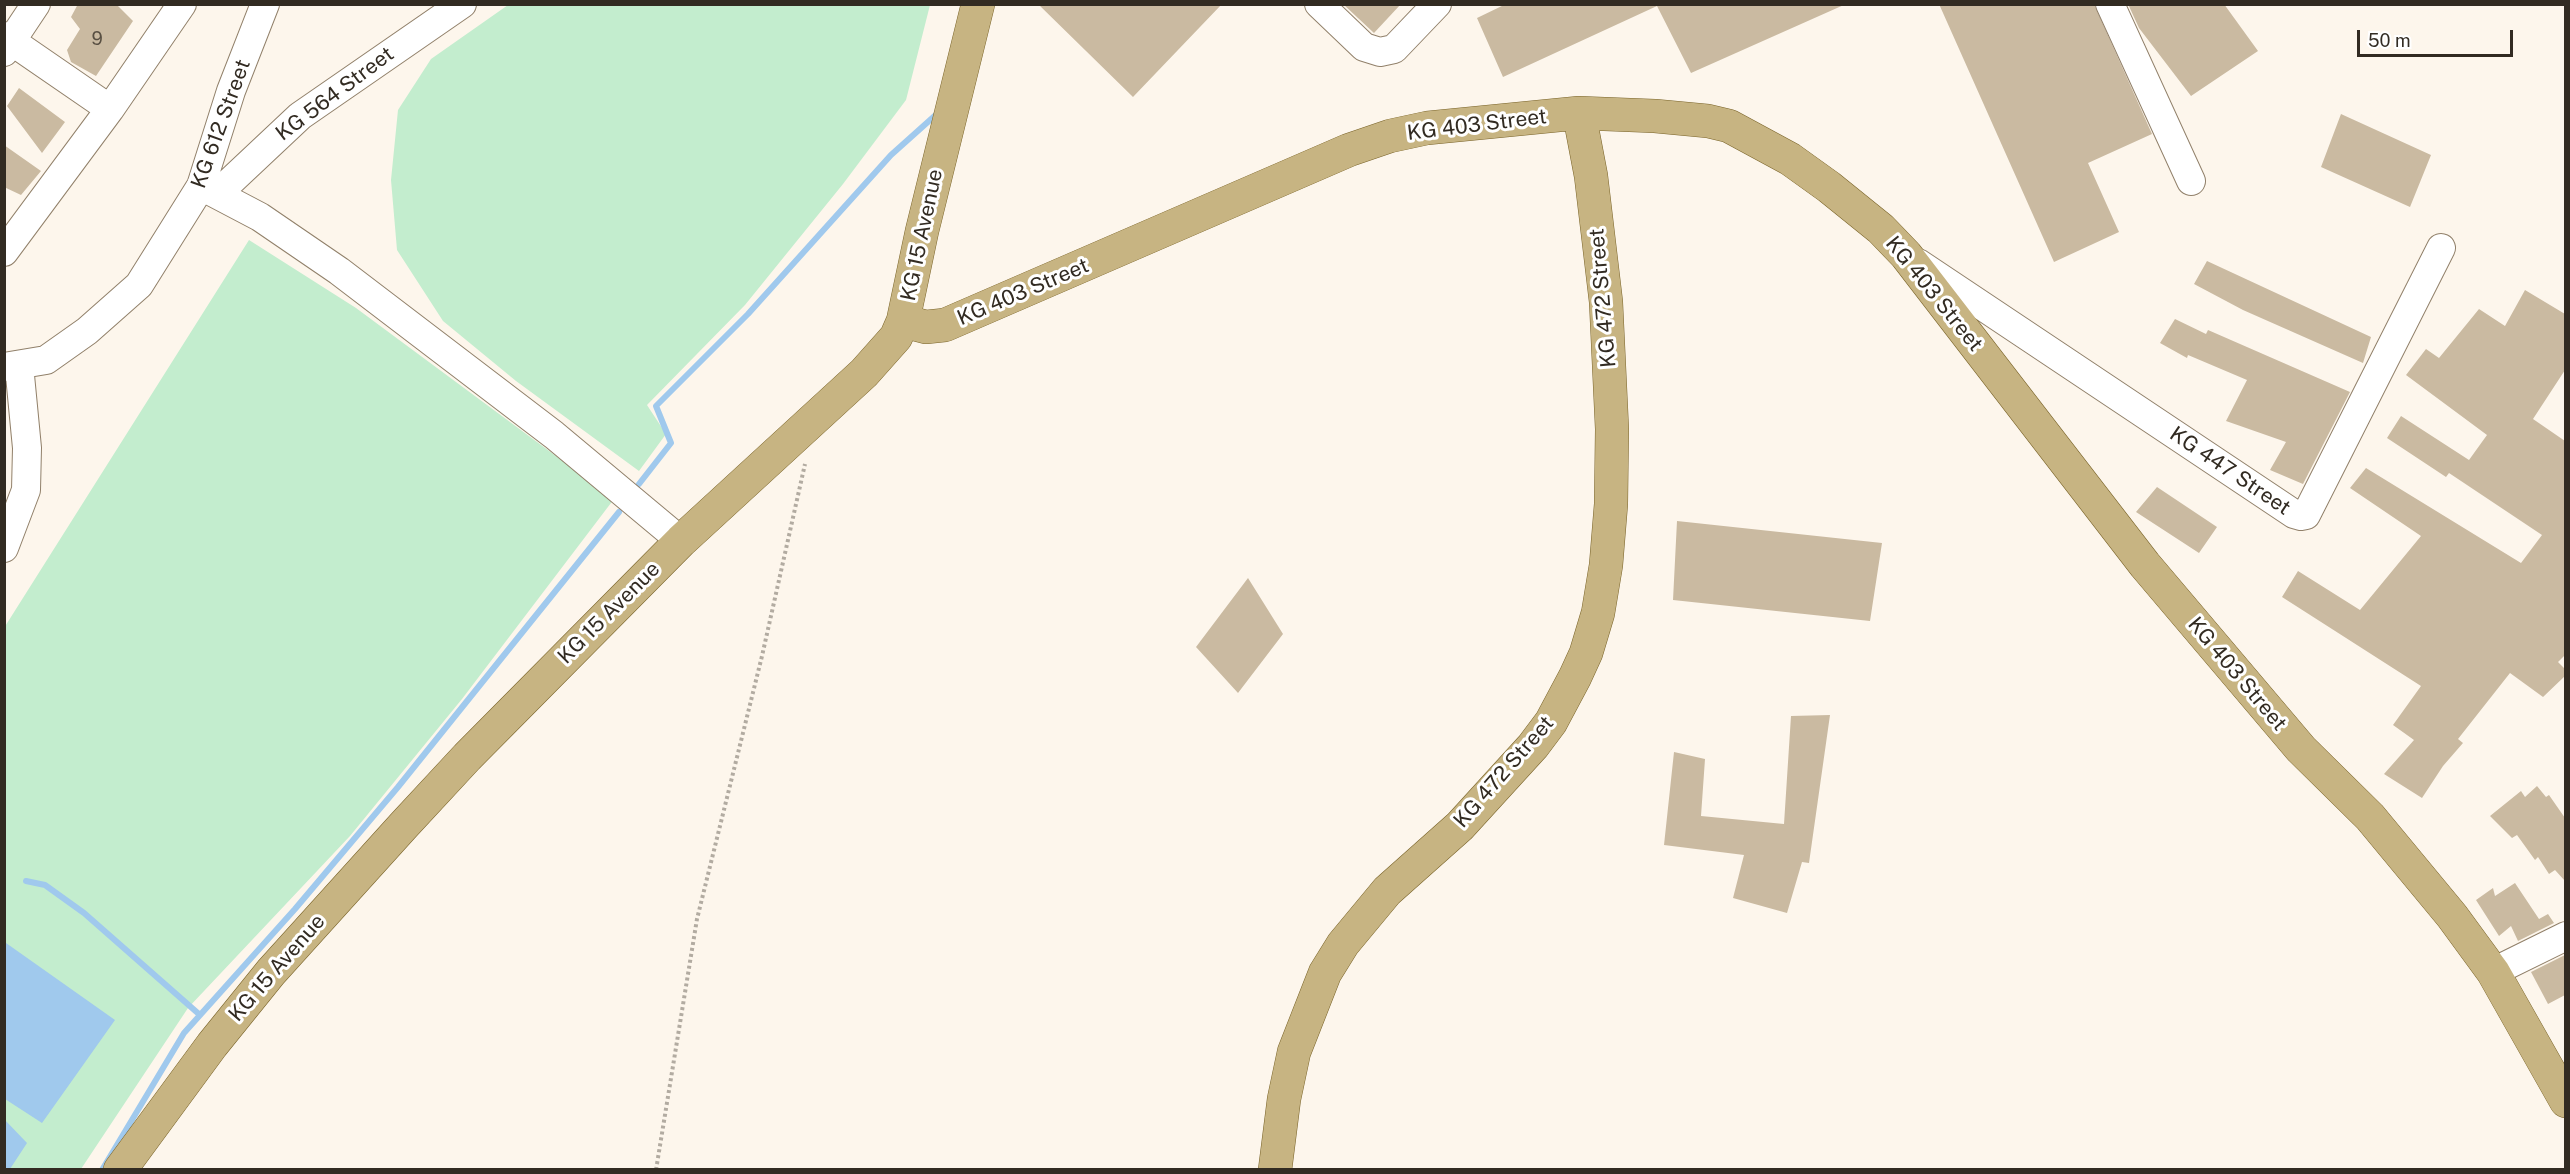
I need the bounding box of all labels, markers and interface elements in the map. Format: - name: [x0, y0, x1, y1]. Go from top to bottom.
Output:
- scale bar: [2360, 18, 2516, 56]
- house number: 9: [91, 28, 103, 50]
- text: 50 m: [2368, 30, 2411, 51]
- street label: KG 564 Street: [271, 42, 399, 146]
- street label: KG 612 Street: [186, 56, 256, 192]
- street label: KG 403 Street: [1406, 104, 1548, 146]
- street label: KG 15 Avenue: [896, 167, 948, 303]
- street label: KG 472 Street: [1584, 227, 1622, 369]
- street label: KG 403 Street: [1880, 232, 1988, 356]
- street label: KG 403 Street: [953, 253, 1093, 331]
- street label: KG 447 Street: [2165, 421, 2295, 521]
- street label: KG 15 Avenue: [553, 557, 665, 669]
- street label: KG 403 Street: [2182, 612, 2292, 736]
- street label: KG 472 Street: [1449, 711, 1559, 833]
- street label: KG 15 Avenue: [224, 909, 330, 1027]

